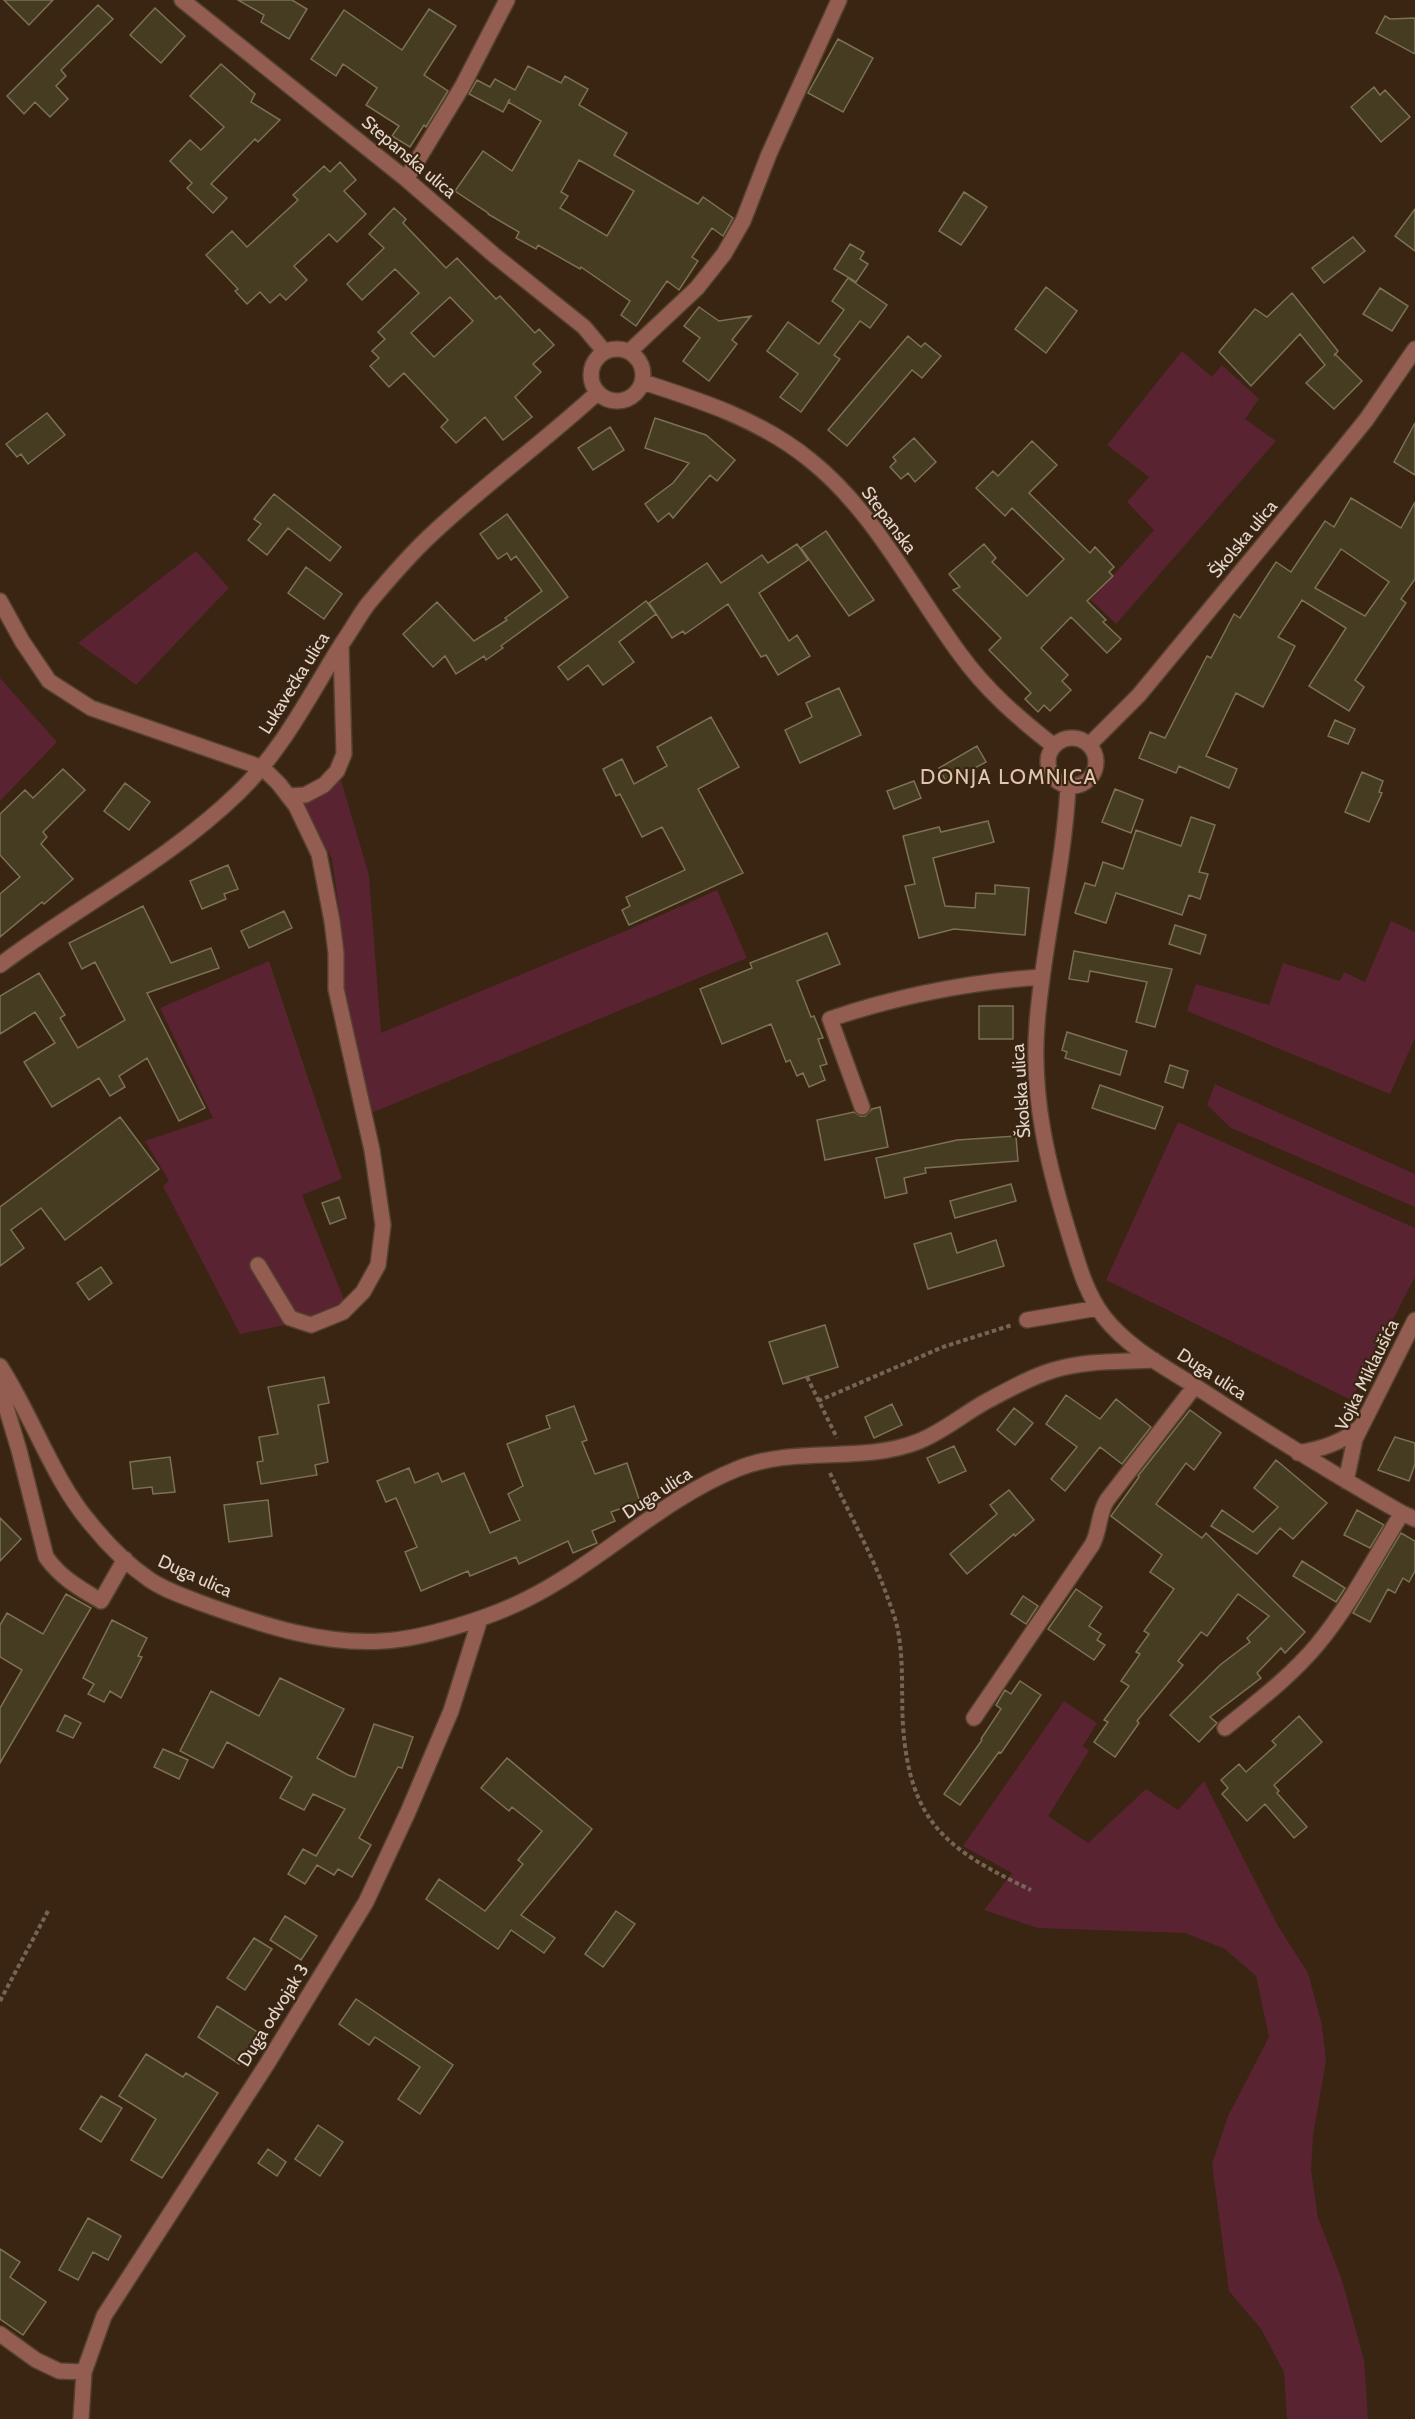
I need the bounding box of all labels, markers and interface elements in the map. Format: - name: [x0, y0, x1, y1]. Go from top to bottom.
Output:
- street label: Stepanska ulica: [357, 111, 461, 203]
- street label: Stepanska: [857, 482, 922, 558]
- street label: Školska ulica: [1204, 495, 1282, 582]
- street label: Lukavečka ulica: [254, 628, 334, 738]
- district label: DONJA LOMNICA: [920, 764, 1098, 789]
- street label: Školska ulica: [1007, 1043, 1035, 1139]
- street label: Vojka Miklaušića: [1331, 1315, 1404, 1434]
- street label: Duga ulica: [1173, 1343, 1251, 1405]
- street label: Duga ulica: [618, 1462, 696, 1524]
- street label: Duga ulica: [155, 1550, 236, 1602]
- street label: Duga odvojak 3: [233, 1960, 313, 2070]

